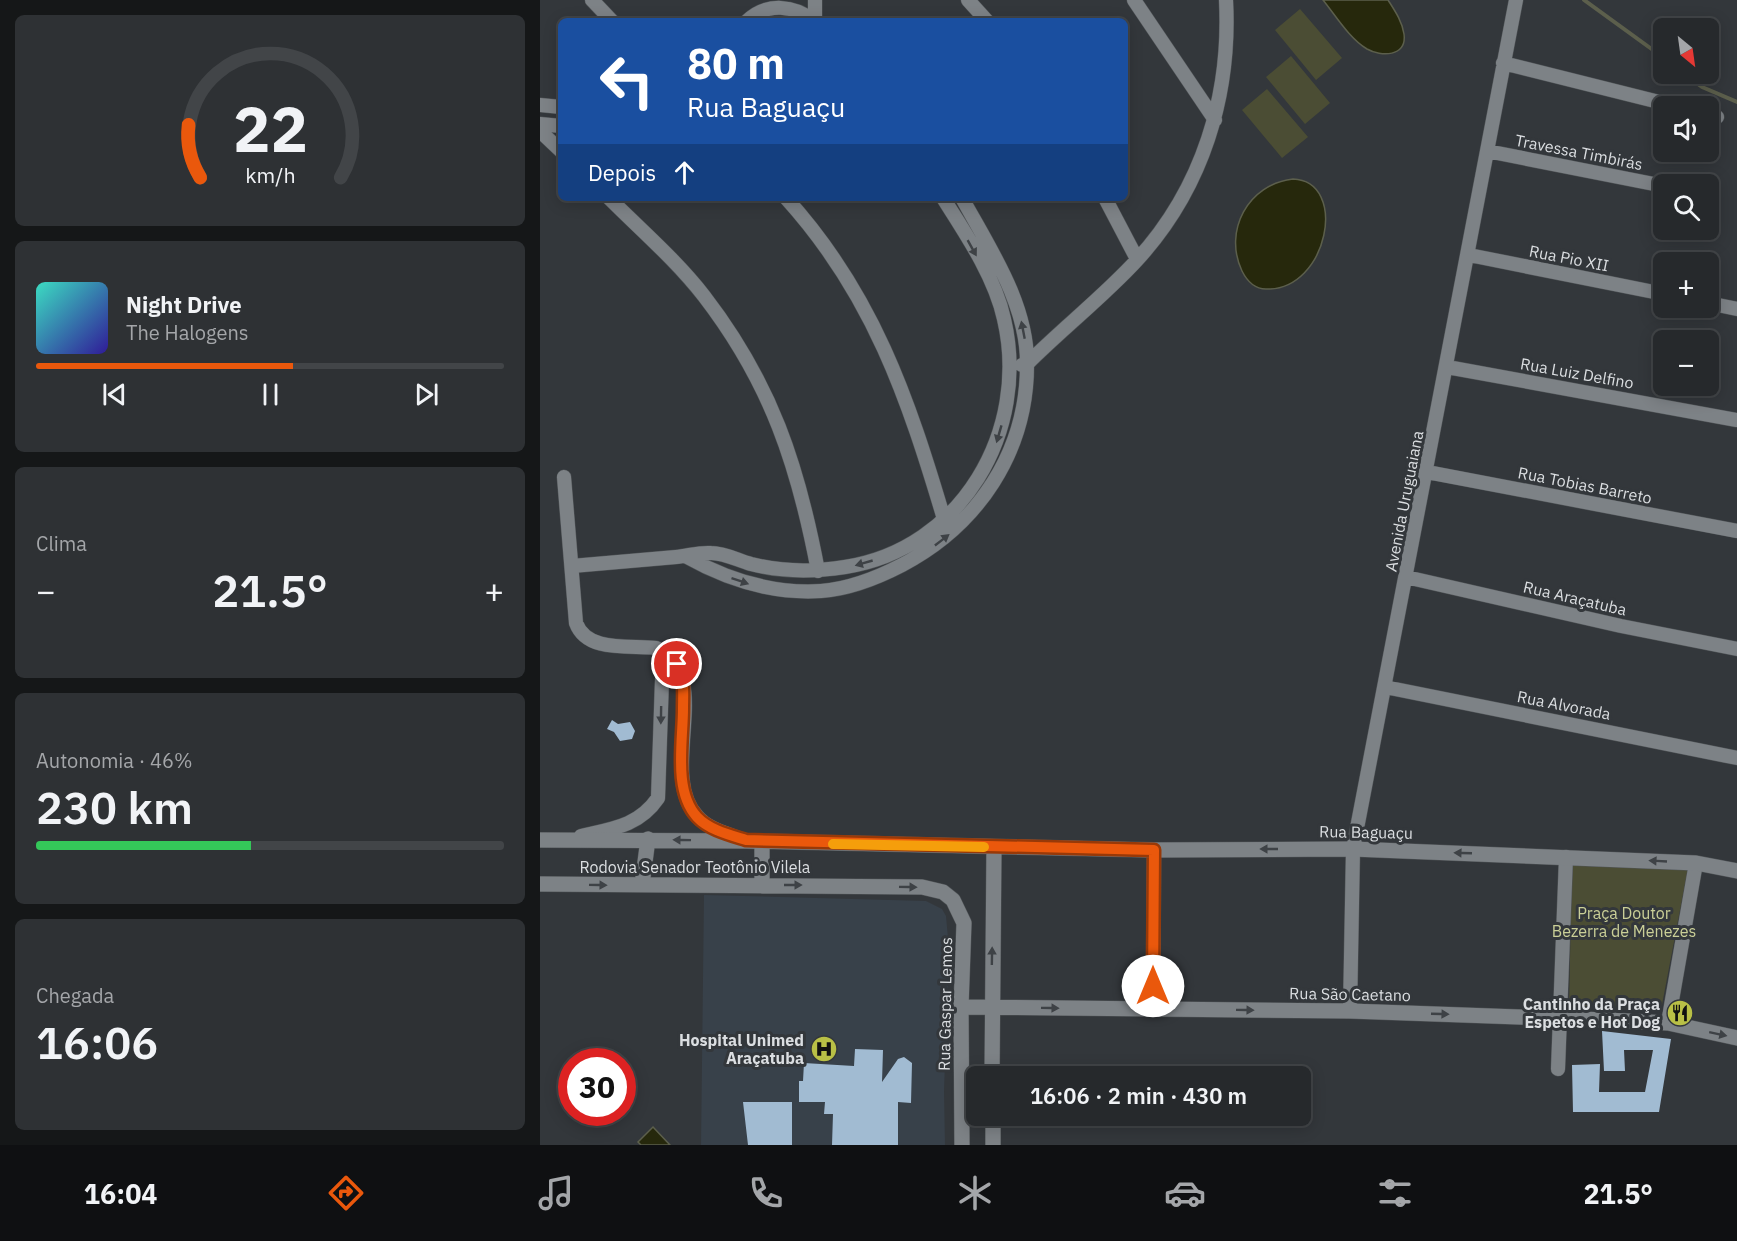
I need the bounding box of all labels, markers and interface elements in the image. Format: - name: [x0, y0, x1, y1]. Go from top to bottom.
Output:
- north arrow: [1653, 18, 1719, 84]
- map controls: [1653, 18, 1719, 396]
- text: 80 m: [687, 36, 785, 91]
- icon: left: [588, 42, 666, 120]
- text: 22: [233, 88, 307, 169]
- text: Rua Baguaçu: [687, 89, 845, 124]
- button: sound: [1653, 96, 1719, 162]
- street label: Travessa Timbirás: [1514, 130, 1644, 174]
- icon: ahead: [668, 156, 701, 189]
- text: Depois: [588, 158, 656, 187]
- text: km/h: [245, 161, 295, 189]
- button: search: [1653, 174, 1719, 240]
- one-way arrow: [967, 240, 977, 257]
- street label: Rua Pio XII: [1527, 240, 1611, 276]
- button: +: [1653, 252, 1719, 318]
- text: Night Drive: [126, 290, 242, 319]
- text: The Halogens: [126, 319, 248, 346]
- one-way arrow: [1018, 320, 1027, 339]
- button: −: [1653, 330, 1719, 396]
- street label: Rua Luiz Delfino: [1519, 353, 1635, 393]
- icon: previous: [98, 378, 131, 411]
- icon: pause: [254, 378, 287, 411]
- icon: next: [410, 378, 443, 411]
- one-way arrow: [994, 425, 1003, 443]
- street label: Avenida Uruguaiana: [1381, 428, 1428, 573]
- street label: Rua Tobias Barreto: [1516, 462, 1654, 508]
- text: Clima: [36, 530, 87, 557]
- one-way arrow: [935, 534, 950, 546]
- one-way arrow: [854, 559, 872, 568]
- text: 21.5°: [212, 561, 328, 619]
- text: −: [36, 569, 56, 612]
- text: +: [484, 569, 504, 612]
- one-way arrow: [731, 576, 749, 586]
- street label: Rua Araçatuba: [1521, 576, 1629, 620]
- pin: [651, 638, 702, 689]
- icon: arrive: [660, 647, 693, 680]
- street label: Rua Alvorada: [1515, 686, 1613, 724]
- one-way arrow: [656, 705, 666, 724]
- text: Autonomia · 46%: [36, 747, 193, 774]
- text: 230 km: [36, 778, 193, 836]
- street label: Rua Baguaçu: [1319, 821, 1413, 843]
- one-way arrow: [673, 835, 692, 844]
- one-way arrow: [1259, 844, 1278, 854]
- one-way arrow: [1454, 849, 1473, 858]
- street label: Rodovia Senador Teotônio Vilela: [580, 857, 811, 877]
- one-way arrow: [1649, 857, 1668, 866]
- one-way arrow: [589, 880, 608, 889]
- one-way arrow: [784, 881, 803, 890]
- one-way arrow: [899, 882, 918, 892]
- park label: Praça Doutor Bezerra de Menezes: [1552, 903, 1696, 941]
- street label: Rua Gaspar Lemos: [934, 937, 956, 1071]
- one-way arrow: [987, 946, 997, 965]
- position arrow: [1121, 954, 1185, 1018]
- text: Chegada: [36, 982, 114, 1009]
- street label: Rua São Caetano: [1289, 983, 1411, 1005]
- place label: Cantinho da Praça Espetos e Hot Dog: [1523, 994, 1660, 1032]
- restaurant icon: Cantinho da Praça Espetos e Hot Dog: [1665, 998, 1695, 1028]
- one-way arrow: [1041, 1003, 1060, 1013]
- one-way arrow: [1236, 1005, 1255, 1015]
- one-way arrow: [1430, 1010, 1449, 1019]
- text: 16:06: [36, 1013, 158, 1071]
- place label: Hospital Unimed Araçatuba: [679, 1030, 804, 1068]
- one-way arrow: [1708, 1030, 1727, 1039]
- hospital icon: Hospital Unimed Araçatuba: [809, 1034, 839, 1064]
- speed limit sign: 30: [558, 1048, 636, 1126]
- text: 16:06 · 2 min · 430 m: [1030, 1081, 1247, 1110]
- icon: directions: [325, 1172, 367, 1214]
- icon: music: [535, 1172, 577, 1214]
- icon: phone: [745, 1172, 787, 1214]
- icon: climate: [954, 1172, 996, 1214]
- icon: car: [1164, 1172, 1206, 1214]
- icon: filters: [1374, 1172, 1416, 1214]
- text: 16:04: [84, 1176, 158, 1211]
- text: 21.5°: [1583, 1176, 1653, 1211]

